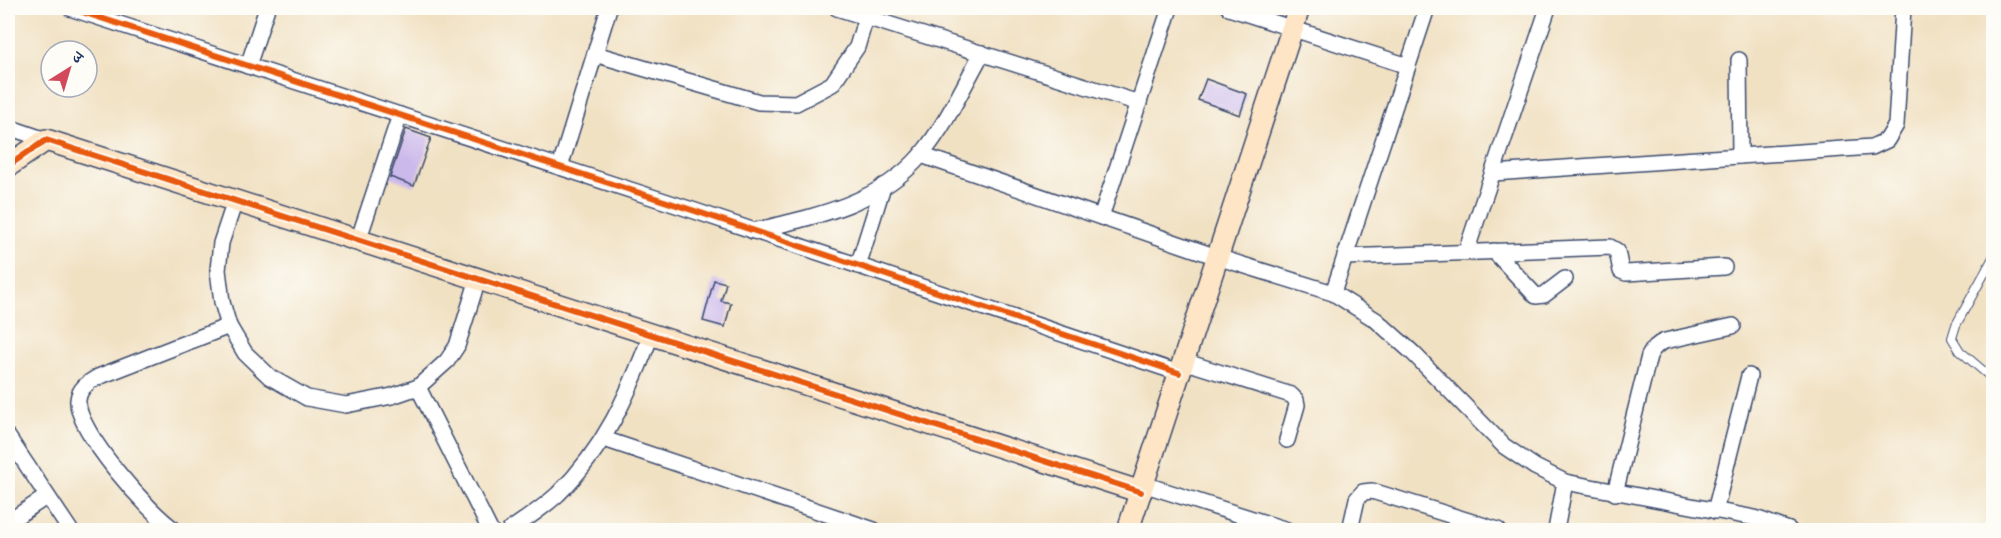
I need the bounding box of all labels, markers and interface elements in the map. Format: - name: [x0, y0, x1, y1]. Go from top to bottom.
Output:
- north arrow: [39, 39, 99, 99]
- text: उ: [67, 48, 88, 70]

